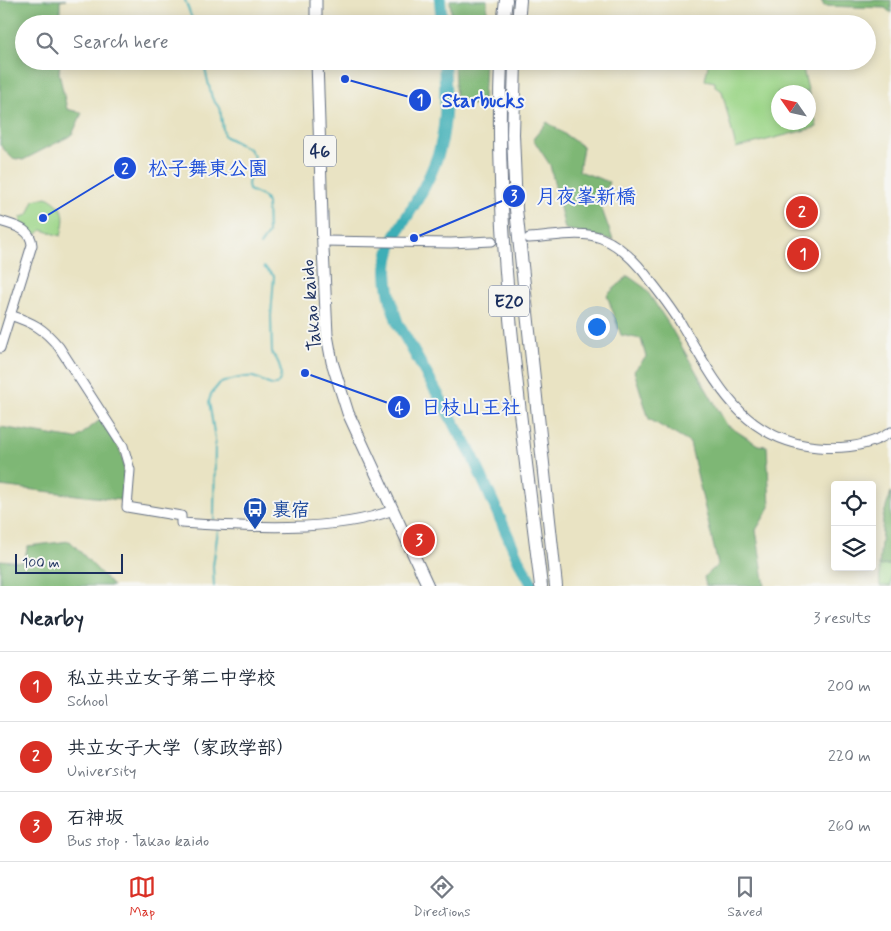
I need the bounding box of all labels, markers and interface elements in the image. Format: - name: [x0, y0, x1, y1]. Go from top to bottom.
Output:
- search box: [15, 15, 876, 70]
- icon: search: [33, 29, 61, 57]
- text: Search here: [73, 30, 169, 55]
- callout: Starbucks: [407, 83, 535, 118]
- north arrow: [771, 85, 816, 130]
- text: Starbucks: [442, 88, 524, 115]
- text: 1: [417, 91, 423, 111]
- road number: 46: [304, 136, 336, 166]
- callout: 松子舞東公園: [113, 151, 278, 186]
- text: 松子舞東公園: [148, 156, 268, 183]
- text: 2: [121, 160, 129, 180]
- callout: 月夜峯新橋: [501, 178, 646, 213]
- text: 月夜峯新橋: [536, 184, 636, 211]
- text: 3: [511, 187, 518, 207]
- pin: 2: [786, 193, 818, 231]
- pin: 1: [787, 235, 819, 273]
- street label: Takao kaido: [295, 258, 328, 351]
- road number: E20: [489, 286, 529, 316]
- your location: [584, 314, 610, 340]
- callout: 日枝山王社: [386, 390, 531, 425]
- text: 日枝山王社: [421, 395, 521, 422]
- text: 4: [395, 399, 404, 419]
- map controls: [831, 481, 876, 571]
- button: locate: [831, 481, 876, 526]
- bus stop icon: 裏宿: [242, 496, 268, 530]
- place label: 裏宿: [272, 498, 310, 523]
- pin: 3: [403, 521, 435, 559]
- button: layers: [831, 526, 876, 571]
- scale bar: [15, 551, 122, 574]
- text: 100 m: [22, 554, 60, 572]
- text: Nearby: [20, 605, 84, 633]
- text: 3 results: [813, 608, 871, 629]
- text: 私立共立女子第二中学校: [67, 666, 276, 691]
- text: 1: [32, 676, 40, 697]
- text: 200 m: [827, 676, 871, 697]
- text: School: [67, 691, 108, 712]
- text: 共立女子大学（家政学部）: [67, 736, 295, 761]
- text: 2: [32, 746, 40, 767]
- text: 220 m: [828, 746, 871, 767]
- text: University: [67, 761, 137, 782]
- text: 石神坂: [67, 806, 124, 831]
- text: 3: [32, 816, 40, 837]
- text: 260 m: [828, 816, 871, 837]
- text: Bus stop · Takao kaido: [67, 831, 209, 852]
- tab: Map: [128, 873, 156, 921]
- tab: Directions: [413, 873, 471, 921]
- tab: Saved: [727, 873, 763, 921]

